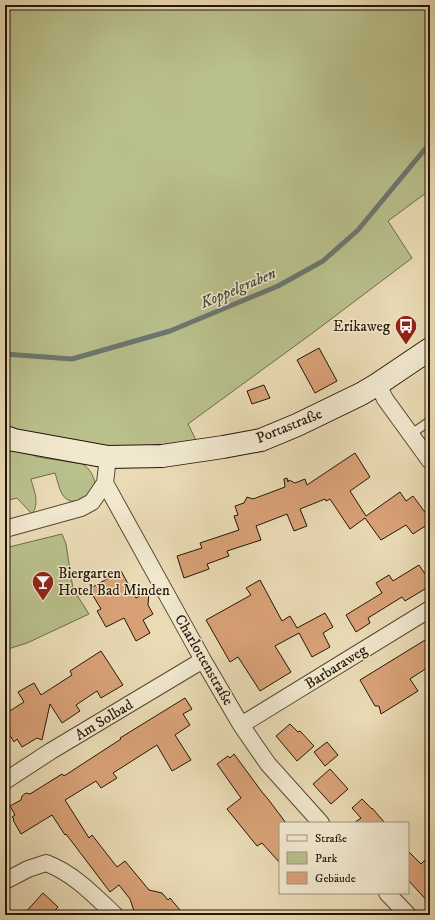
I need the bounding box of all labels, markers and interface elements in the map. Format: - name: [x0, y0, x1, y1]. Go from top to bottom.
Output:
- water label: Koppelgraben: [196, 263, 279, 313]
- bus stop icon: Erikaweg: [393, 313, 419, 346]
- place label: Erikaweg: [333, 317, 391, 336]
- street label: Portastraße: [253, 404, 325, 448]
- place label: Biergarten Hotel Bad Minden: [58, 564, 170, 600]
- bar icon: Biergarten Hotel Bad Minden: [30, 569, 56, 602]
- street label: Charlottenstraße: [170, 611, 238, 709]
- street label: Barbaraweg: [301, 640, 371, 694]
- street label: Am Solbad: [71, 695, 137, 745]
- legend: [279, 822, 409, 894]
- text: Straße: [315, 831, 347, 846]
- text: Park: [315, 851, 337, 866]
- text: Gebäude: [315, 871, 356, 886]

